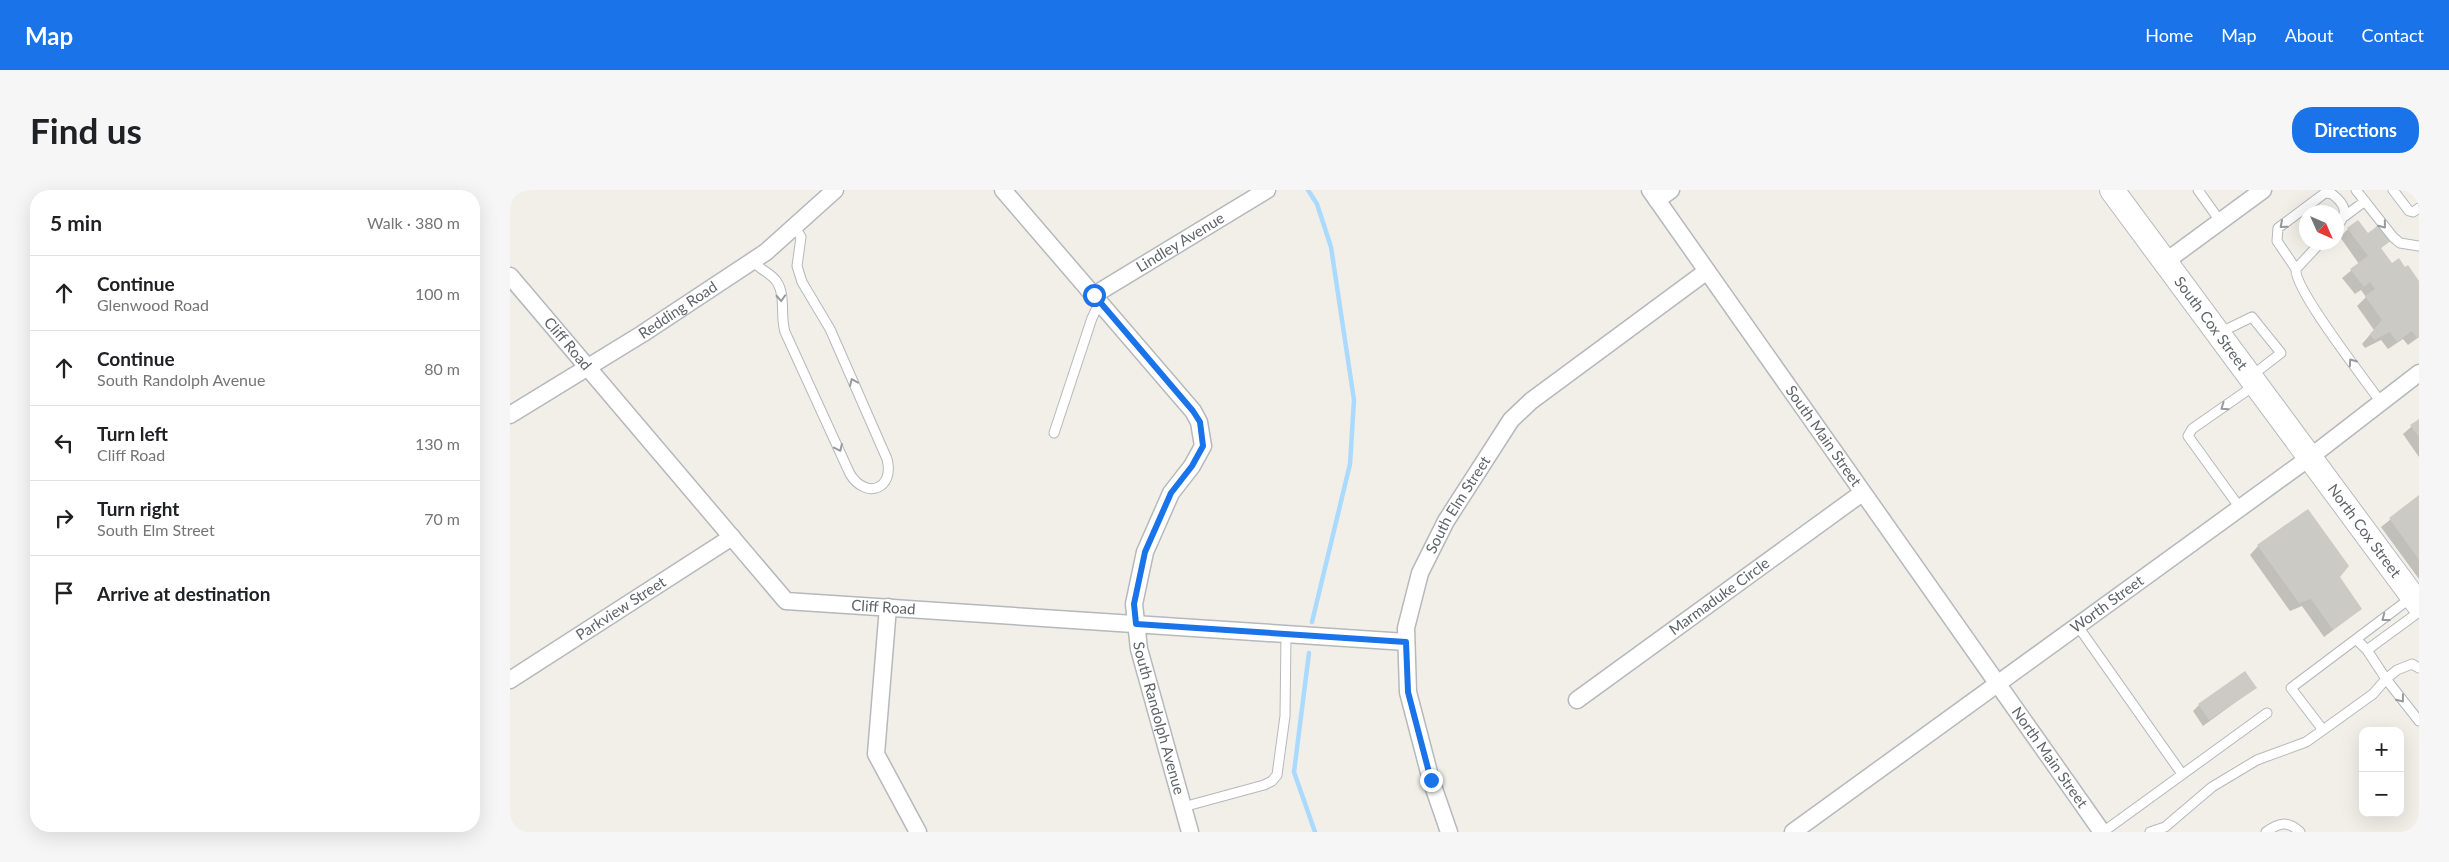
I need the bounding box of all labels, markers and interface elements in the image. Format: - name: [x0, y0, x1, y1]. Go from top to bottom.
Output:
- text: Map: [25, 21, 73, 50]
- text: Home: [2145, 24, 2193, 46]
- text: Map: [2221, 24, 2257, 46]
- text: About: [2285, 24, 2334, 46]
- text: Contact: [2362, 24, 2424, 46]
- button: Directions: [2292, 107, 2419, 153]
- text: Find us: [30, 109, 142, 151]
- north arrow: [2299, 205, 2344, 250]
- street label: Lindley Avenue: [1133, 208, 1227, 275]
- text: 5 min: [50, 210, 102, 235]
- text: Walk · 380 m: [367, 213, 460, 232]
- one-way arrow: [2280, 219, 2289, 228]
- one-way arrow: [2378, 219, 2387, 228]
- text: Continue: [97, 272, 175, 295]
- street label: South Cox Street: [2171, 273, 2252, 374]
- street label: Redding Road: [635, 277, 720, 342]
- icon: ahead: [50, 279, 78, 307]
- text: 100 m: [415, 284, 460, 303]
- route start: [1083, 284, 1106, 307]
- one-way arrow: [775, 294, 786, 302]
- text: Glenwood Road: [97, 295, 209, 314]
- street label: Cliff Road: [541, 313, 596, 373]
- text: Continue: [97, 347, 175, 370]
- icon: ahead: [50, 354, 78, 382]
- one-way arrow: [2349, 358, 2358, 367]
- text: 80 m: [424, 359, 460, 378]
- text: South Randolph Avenue: [97, 370, 265, 389]
- one-way arrow: [848, 378, 859, 387]
- street label: South Main Street: [1782, 382, 1866, 490]
- one-way arrow: [2220, 401, 2230, 410]
- text: Turn left: [97, 422, 168, 445]
- icon: left: [50, 429, 78, 457]
- text: 130 m: [415, 434, 460, 453]
- one-way arrow: [832, 443, 843, 452]
- text: Cliff Road: [97, 445, 165, 464]
- street label: South Elm Street: [1421, 452, 1494, 556]
- street label: North Cox Street: [2324, 480, 2406, 581]
- text: Turn right: [97, 497, 179, 520]
- icon: right: [50, 504, 78, 532]
- text: 70 m: [424, 509, 460, 528]
- text: South Elm Street: [97, 520, 215, 539]
- street label: Marmaduke Circle: [1665, 553, 1773, 638]
- street label: Worth Street: [2067, 571, 2147, 636]
- street label: Parkview Street: [572, 572, 669, 643]
- icon: arrive: [50, 579, 78, 607]
- text: Arrive at destination: [97, 582, 270, 605]
- street label: Cliff Road: [851, 595, 916, 618]
- one-way arrow: [2381, 612, 2391, 621]
- street label: South Randolph Avenue: [1130, 641, 1189, 796]
- one-way arrow: [2396, 693, 2404, 702]
- street label: North Main Street: [2009, 703, 2092, 811]
- map controls: [2359, 727, 2404, 817]
- button: +: [2359, 727, 2404, 772]
- route end: [1420, 769, 1443, 792]
- button: −: [2359, 772, 2404, 817]

